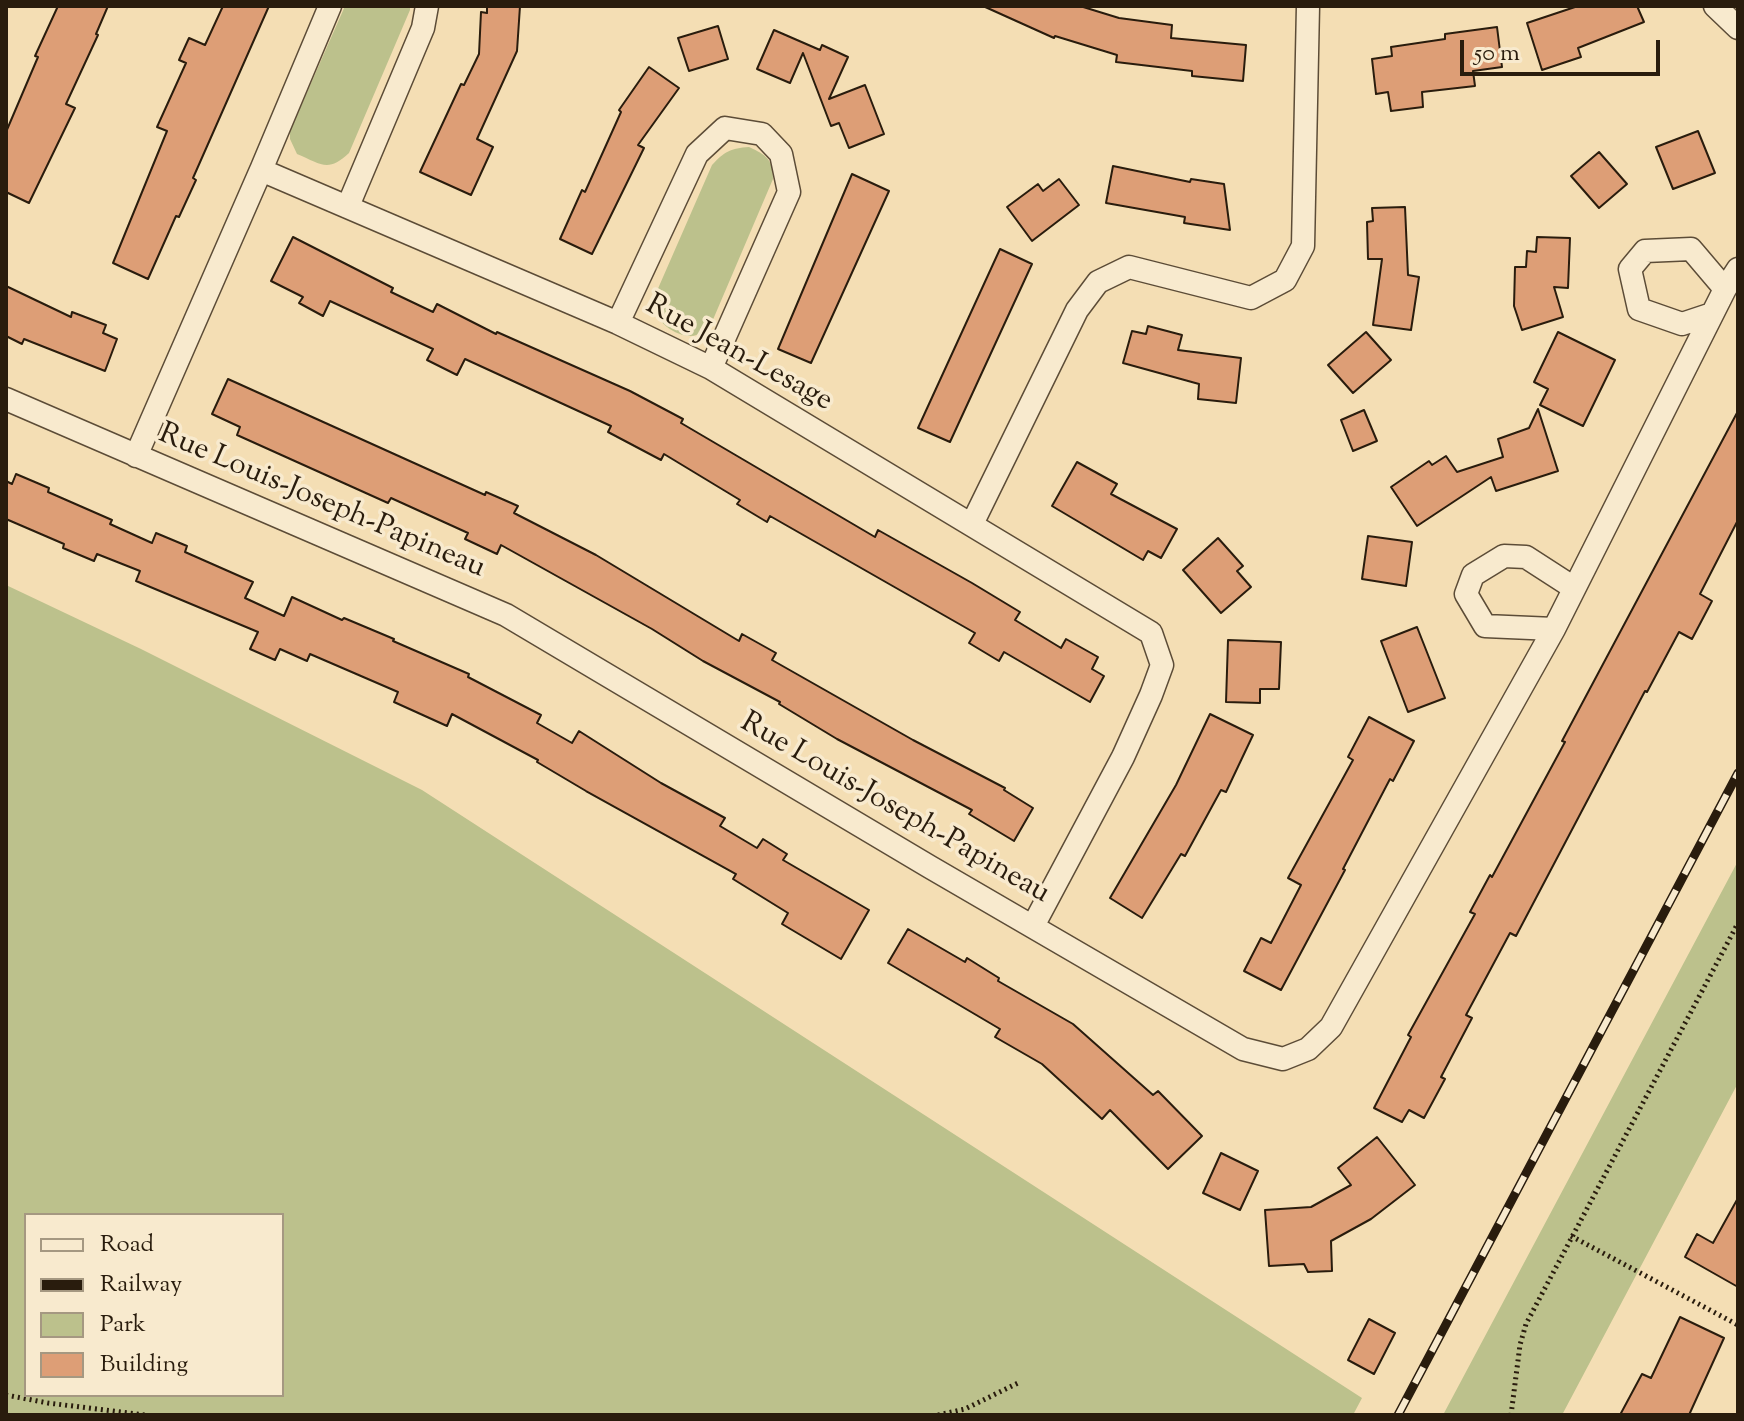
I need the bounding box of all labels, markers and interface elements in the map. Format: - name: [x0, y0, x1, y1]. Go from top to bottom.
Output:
- scale bar: [1464, 24, 1664, 74]
- text: 50 m: [1474, 37, 1520, 71]
- street label: Rue Jean-Lesage: [638, 289, 838, 421]
- street label: Rue Louis-Joseph-Papineau: [152, 418, 490, 588]
- street label: Rue Louis-Joseph-Papineau: [733, 707, 1055, 913]
- legend: [24, 1213, 284, 1397]
- text: Road: [100, 1228, 154, 1262]
- text: Railway: [100, 1268, 182, 1302]
- text: Park: [100, 1308, 146, 1342]
- text: Building: [100, 1348, 188, 1382]

